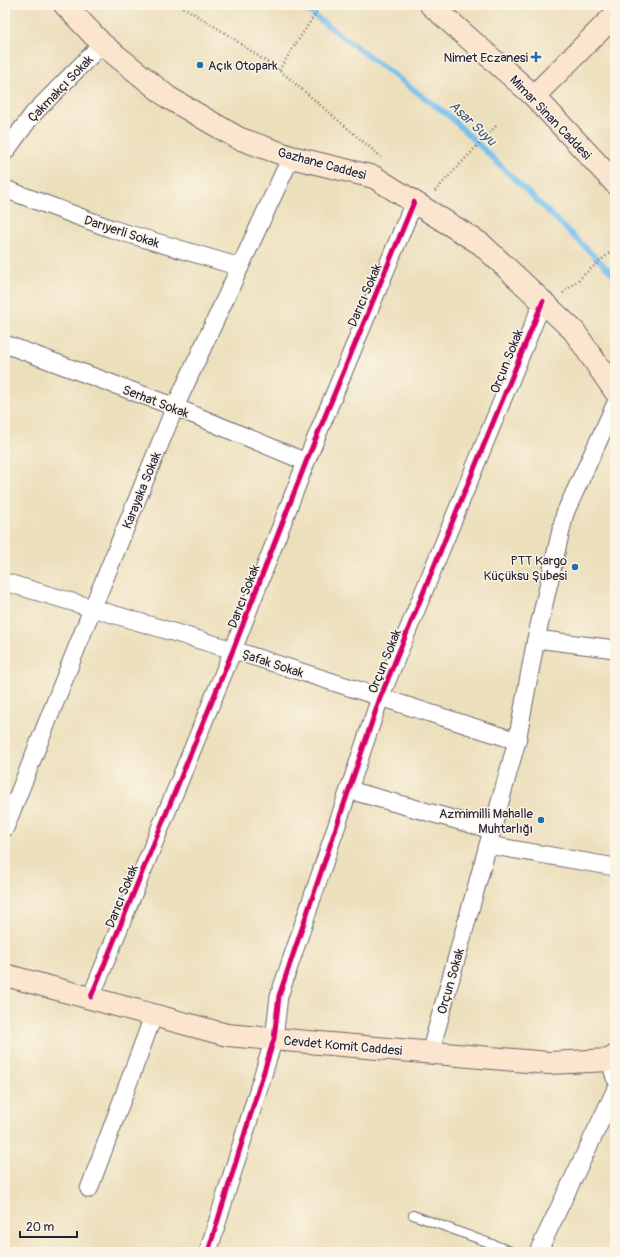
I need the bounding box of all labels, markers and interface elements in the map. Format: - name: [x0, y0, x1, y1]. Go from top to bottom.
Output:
- place label: Nimet Eczanesi: [444, 50, 528, 66]
- street label: Çakmakçı Sokak: [25, 51, 97, 126]
- marker: Nimet Eczanesi: [531, 52, 541, 62]
- place label: Açık Otopark: [208, 58, 278, 74]
- marker: Açık Otopark: [195, 60, 205, 70]
- street label: Mimar Sinan Caddesi: [506, 72, 595, 163]
- water label: Asar Suyu: [446, 97, 500, 150]
- street label: Gazhane Caddesi: [276, 144, 368, 184]
- street label: Darıyerli Sokak: [82, 212, 162, 252]
- street label: Darıcı Sokak: [345, 261, 386, 329]
- street label: Orçun Sokak: [487, 326, 527, 396]
- street label: Serhat Sokak: [120, 382, 192, 422]
- street label: Karayaka Sokak: [119, 449, 165, 531]
- place label: PTT Kargo Küçüksu Şubesi: [483, 553, 567, 584]
- street label: Darıcı Sokak: [225, 562, 264, 630]
- marker: PTT Kargo Küçüksu Şubesi: [570, 562, 580, 572]
- street label: Orçun Sokak: [365, 626, 405, 696]
- street label: Şafak Sokak: [240, 646, 306, 682]
- place label: Azmimilli Mahalle Muhtarlığı: [439, 806, 534, 837]
- marker: Azmimilli Mahalle Muhtarlığı: [536, 815, 546, 825]
- street label: Darıcı Sokak: [102, 862, 142, 930]
- street label: Orçun Sokak: [434, 946, 468, 1016]
- street label: Cevdet Komit Caddesi: [283, 1033, 403, 1059]
- scale bar: [20, 1213, 77, 1239]
- text: 20 m: [26, 1220, 55, 1235]

